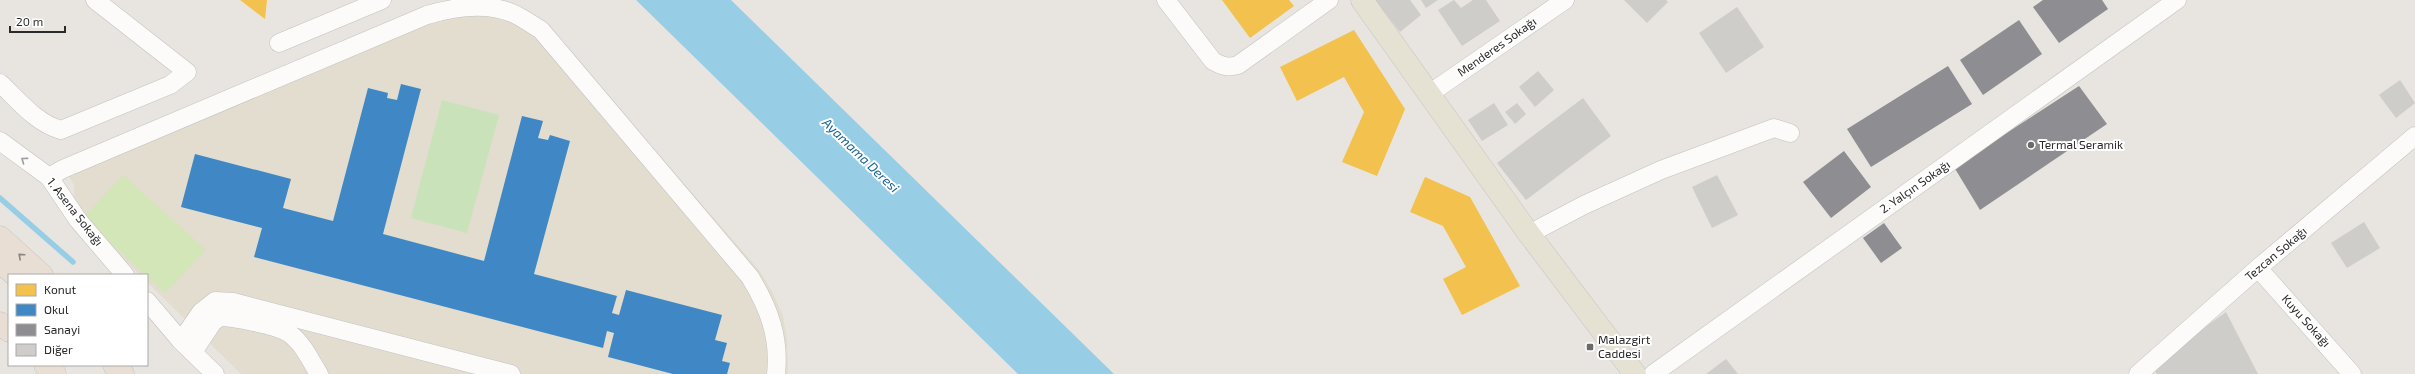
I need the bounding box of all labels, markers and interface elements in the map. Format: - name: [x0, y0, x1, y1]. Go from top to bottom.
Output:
- scale bar: [10, 8, 65, 34]
- text: 20 m: [16, 14, 43, 28]
- street label: Menderes Sokağı: [1454, 14, 1539, 79]
- water label: Ayamama Deresi: [819, 114, 903, 196]
- place label: Termal Seramik: [2039, 137, 2123, 151]
- marker: Termal Seramik: [2026, 140, 2036, 150]
- street label: 2. Yalçın Sokağı: [1877, 157, 1953, 216]
- one-way arrow: [22, 158, 29, 165]
- street label: 1. Asena Sokağı: [45, 175, 107, 248]
- street label: Tezcan Sokağı: [2242, 223, 2309, 283]
- one-way arrow: [18, 253, 26, 260]
- legend: [8, 274, 148, 366]
- text: Konut: [44, 282, 77, 296]
- street label: Kuyu Sokağı: [2280, 291, 2334, 349]
- text: Okul: [44, 302, 69, 316]
- text: Sanayi: [44, 322, 80, 336]
- place label: Malazgirt Caddesi: [1598, 332, 1651, 360]
- text: Diğer: [44, 342, 73, 356]
- marker: Malazgirt Caddesi: [1585, 342, 1595, 352]

